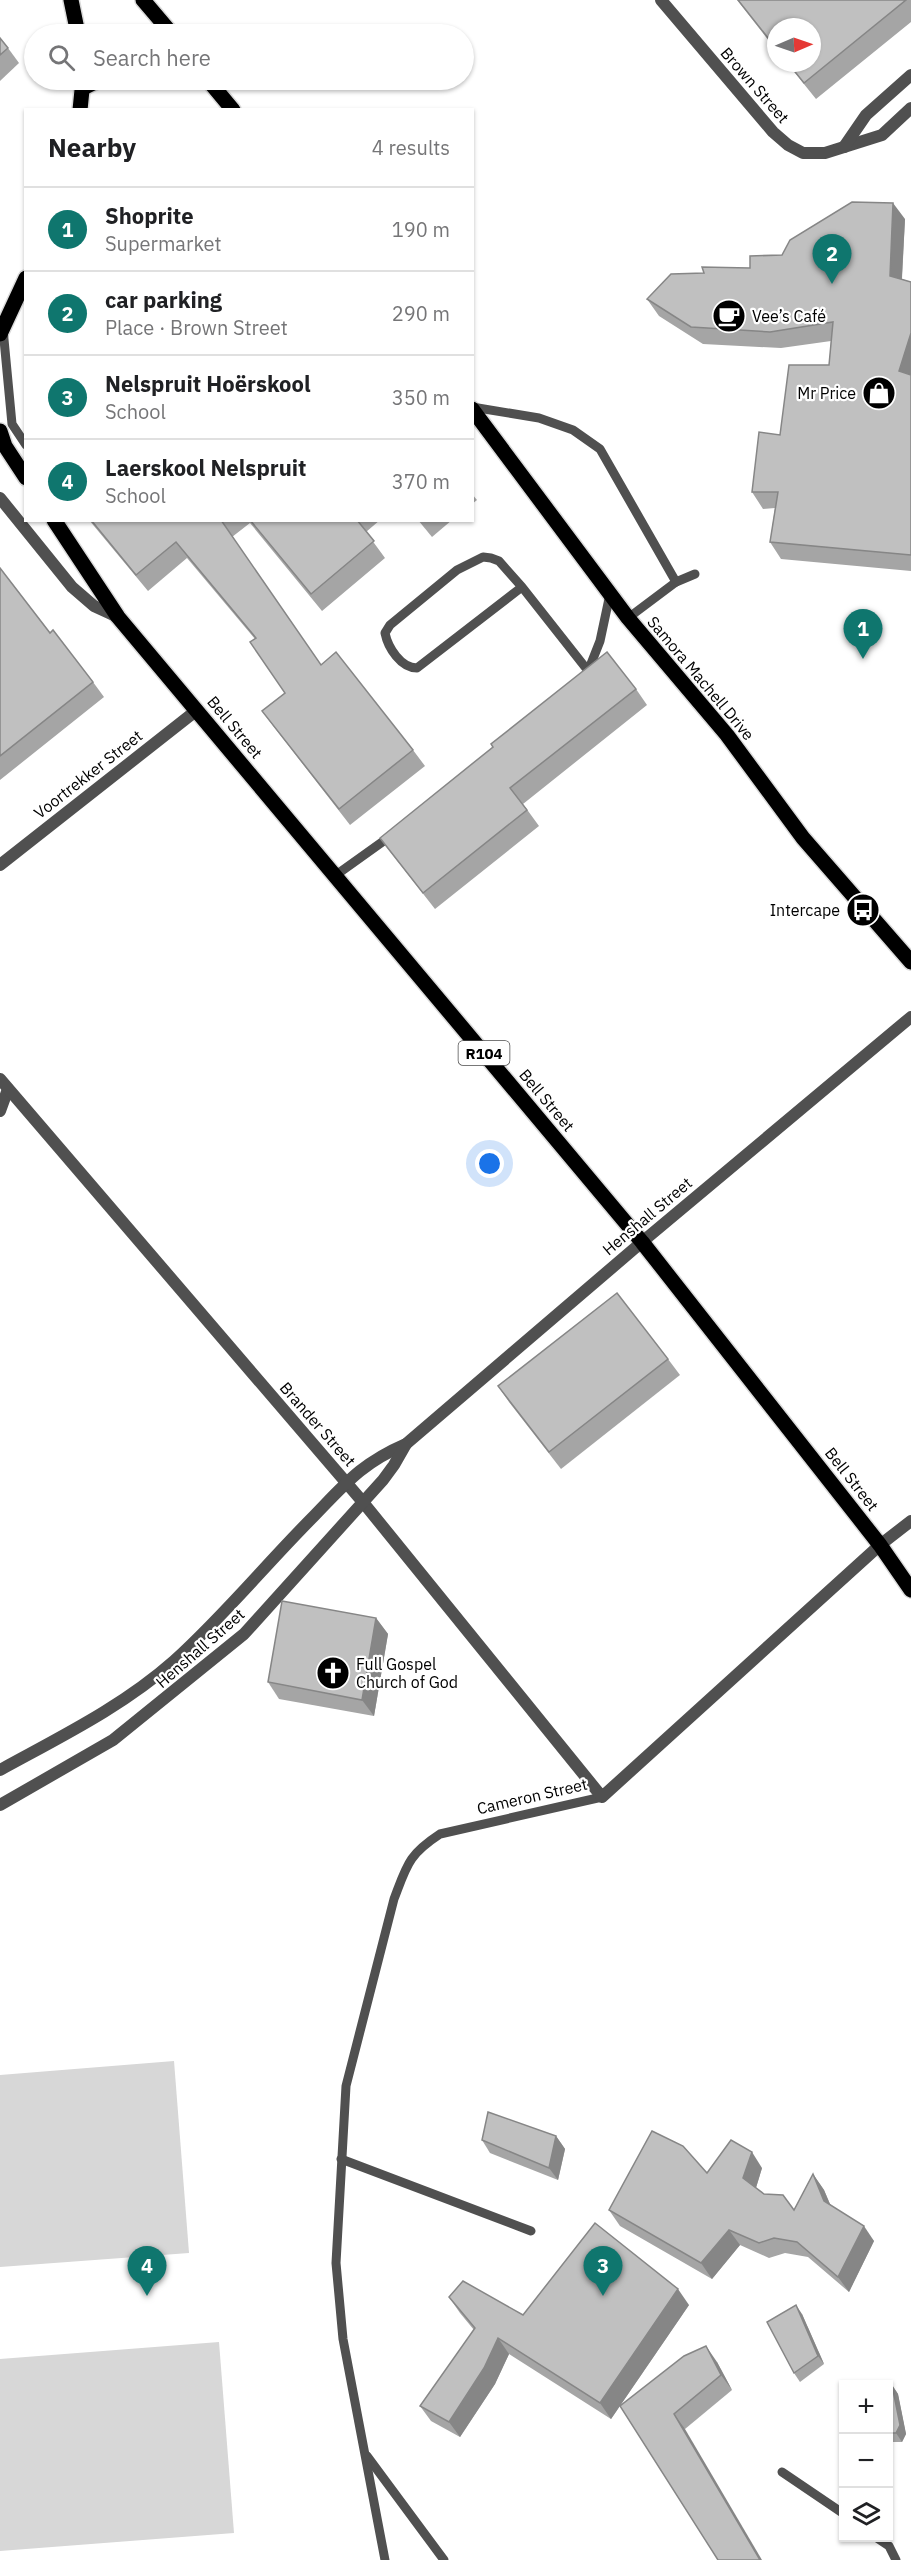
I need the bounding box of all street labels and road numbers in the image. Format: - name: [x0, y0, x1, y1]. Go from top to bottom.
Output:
- street label: Brown Street: [717, 43, 793, 127]
- street label: Samora Machell Drive: [643, 612, 759, 744]
- street label: Bell Street: [203, 692, 267, 762]
- street label: Voortrekker Street: [30, 725, 146, 823]
- road number: R104: [458, 1041, 510, 1065]
- street label: Bell Street: [515, 1065, 579, 1135]
- street label: Henshall Street: [598, 1173, 696, 1259]
- street label: Brander Street: [276, 1378, 360, 1470]
- street label: Bell Street: [821, 1443, 883, 1515]
- street label: Henshall Street: [152, 1604, 248, 1692]
- street label: Cameron Street: [475, 1774, 589, 1818]

